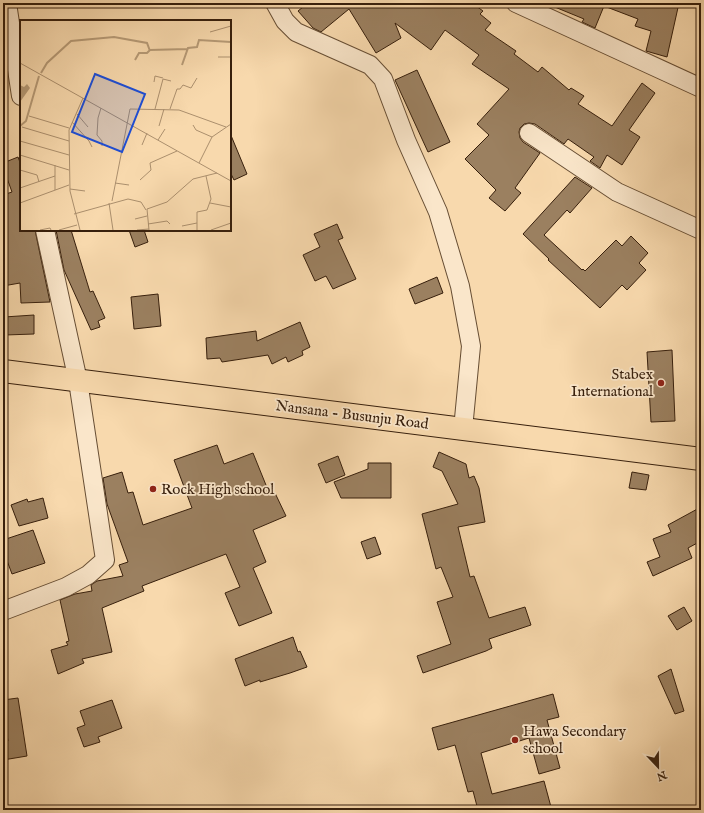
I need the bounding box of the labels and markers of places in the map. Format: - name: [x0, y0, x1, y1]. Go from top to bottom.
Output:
- place label: Stabex International: [571, 365, 654, 401]
- marker: Stabex International: [656, 378, 666, 388]
- place label: Rock High school: [161, 480, 275, 499]
- marker: Rock High school: [148, 484, 158, 494]
- place label: Hawa Secondary school: [523, 722, 627, 758]
- marker: Hawa Secondary school: [510, 735, 520, 745]

